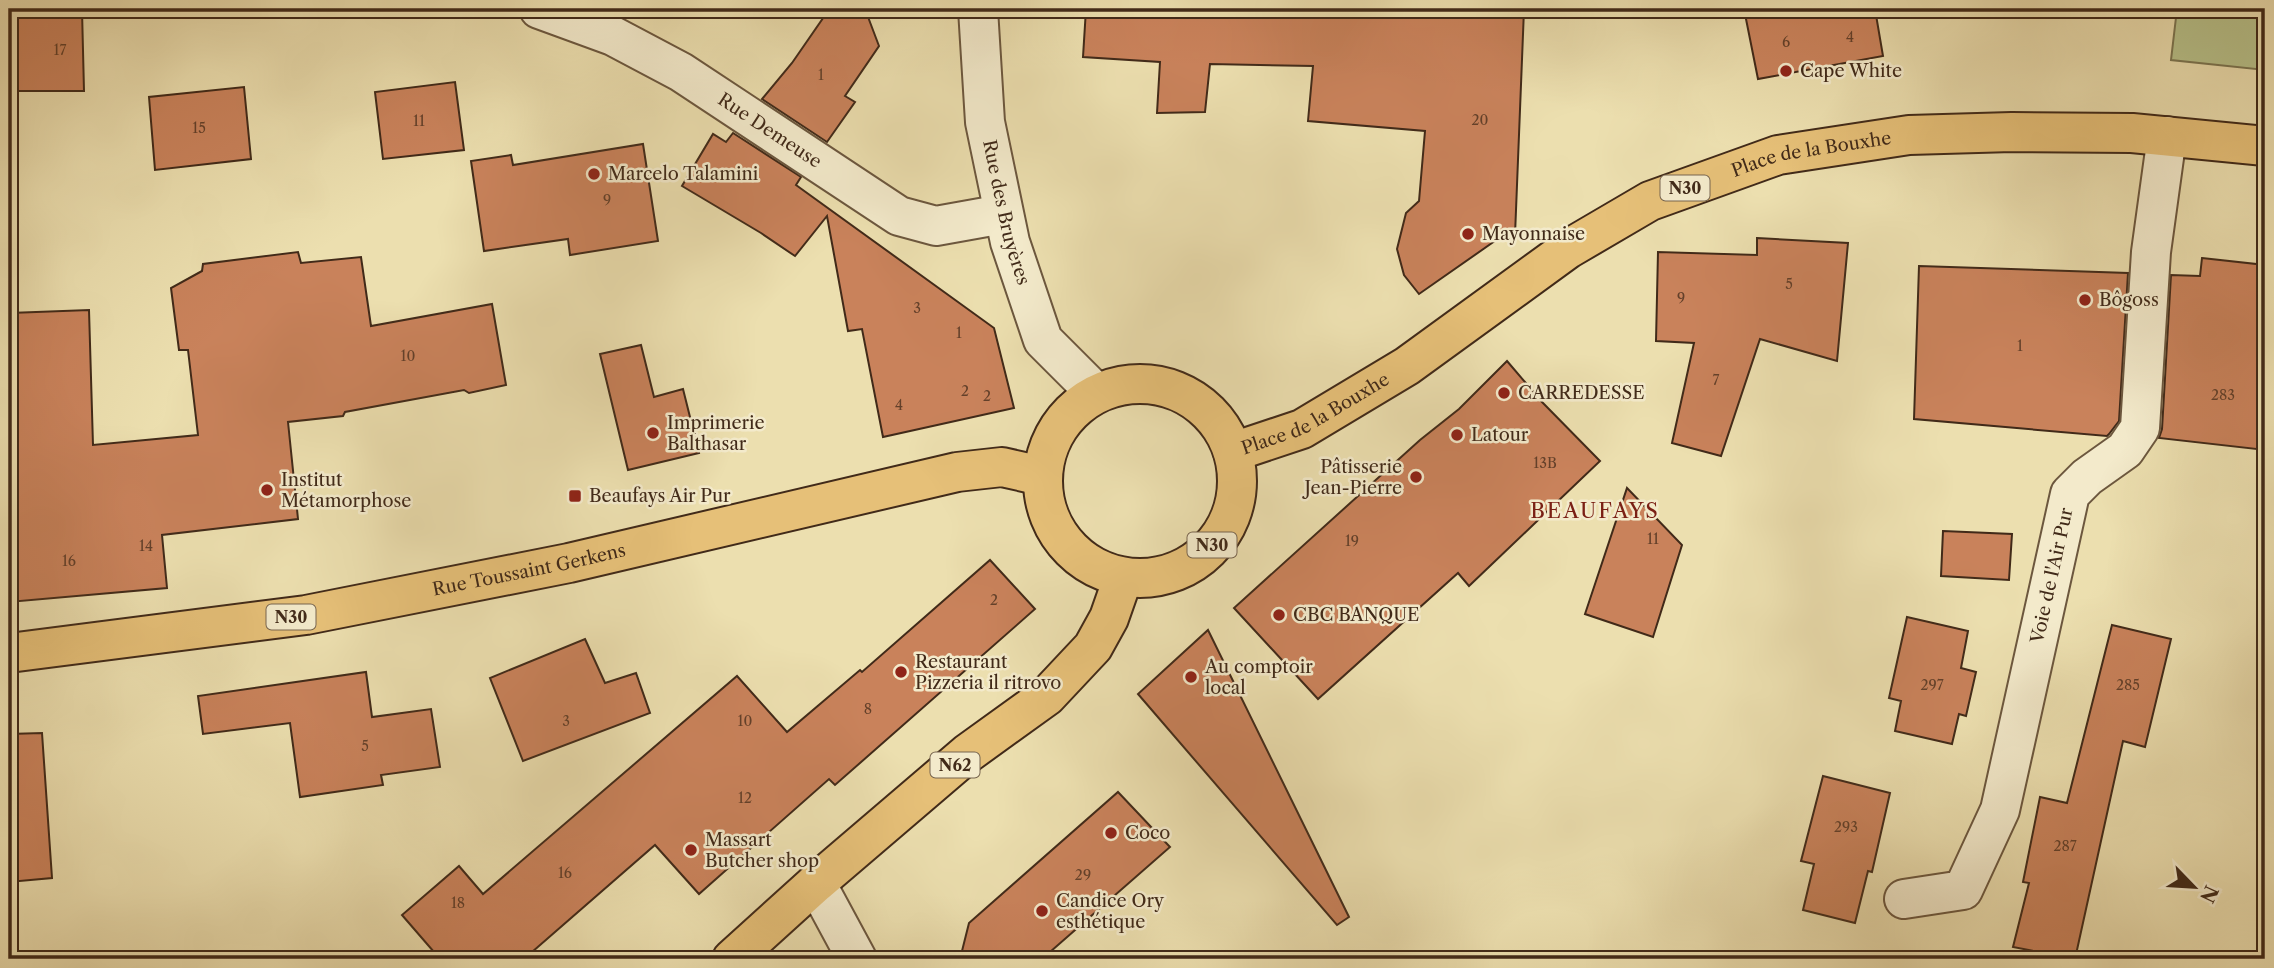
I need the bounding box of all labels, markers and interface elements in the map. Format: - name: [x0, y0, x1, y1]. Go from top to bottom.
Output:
- house number: 4: [1846, 28, 1854, 46]
- house number: 6: [1782, 33, 1790, 51]
- house number: 17: [54, 41, 66, 59]
- place label: Cape White: [1800, 60, 1902, 82]
- marker: Cape White: [1778, 63, 1794, 79]
- house number: 1: [818, 66, 824, 84]
- street label: Rue Demeuse: [714, 88, 826, 173]
- house number: 20: [1472, 111, 1489, 129]
- house number: 11: [413, 112, 425, 130]
- house number: 15: [192, 119, 206, 137]
- street label: Place de la Bouxhe: [1728, 127, 1893, 182]
- street label: Rue des Bruyères: [978, 138, 1035, 288]
- place label: Marcelo Talamini: [608, 163, 759, 185]
- marker: Marcelo Talamini: [586, 166, 602, 182]
- road number: N30: [1660, 176, 1710, 200]
- house number: 9: [603, 191, 611, 209]
- place label: Mayonnaise: [1482, 223, 1585, 245]
- marker: Mayonnaise: [1460, 226, 1476, 242]
- house number: 5: [1785, 275, 1793, 293]
- house number: 9: [1677, 289, 1685, 307]
- place label: Bôgoss: [2099, 289, 2159, 311]
- marker: Bôgoss: [2077, 292, 2093, 308]
- house number: 3: [913, 299, 921, 317]
- house number: 1: [956, 324, 962, 342]
- house number: 1: [2017, 337, 2023, 355]
- house number: 10: [401, 347, 415, 365]
- street label: Place de la Bouxhe: [1239, 368, 1393, 459]
- house number: 7: [1713, 371, 1720, 389]
- house number: 2: [961, 382, 969, 400]
- place label: CARREDESSE: [1518, 382, 1645, 404]
- marker: CARREDESSE: [1496, 385, 1512, 401]
- house number: 283: [2211, 386, 2235, 404]
- house number: 2: [983, 387, 991, 405]
- house number: 4: [895, 396, 903, 414]
- place label: Imprimerie Balthasar: [667, 412, 765, 455]
- place label: Latour: [1471, 424, 1529, 446]
- marker: Imprimerie Balthasar: [645, 425, 661, 441]
- marker: Latour: [1449, 427, 1465, 443]
- house number: 13B: [1533, 454, 1557, 472]
- place label: Pâtisserie Jean-Pierre: [1301, 456, 1402, 499]
- place label: Institut Métamorphose: [281, 469, 411, 512]
- marker: Pâtisserie Jean-Pierre: [1408, 469, 1424, 485]
- marker: Institut Métamorphose: [259, 482, 275, 498]
- place label: Beaufays Air Pur: [589, 485, 731, 507]
- marker: Beaufays Air Pur: [567, 488, 583, 504]
- district label: BEAUFAYS: [1530, 498, 1660, 523]
- street label: Voie de l'Air Pur: [2026, 505, 2078, 646]
- house number: 11: [1647, 530, 1659, 548]
- road number: N30: [1188, 532, 1236, 558]
- house number: 19: [1345, 532, 1359, 550]
- house number: 14: [139, 537, 153, 555]
- street label: Rue Toussaint Gerkens: [431, 539, 628, 601]
- house number: 16: [62, 552, 76, 570]
- house number: 2: [990, 591, 998, 609]
- road number: N30: [266, 604, 316, 630]
- place label: CBC BANQUE: [1293, 604, 1419, 626]
- marker: CBC BANQUE: [1271, 607, 1287, 623]
- place label: Restaurant Pizzeria il ritrovo: [915, 651, 1061, 694]
- place label: Au comptoir local: [1204, 656, 1313, 699]
- marker: Restaurant Pizzeria il ritrovo: [893, 664, 909, 680]
- marker: Au comptoir local: [1183, 669, 1199, 685]
- house number: 297: [1920, 676, 1944, 694]
- house number: 285: [2116, 676, 2140, 694]
- house number: 8: [864, 700, 872, 718]
- house number: 3: [562, 712, 570, 730]
- house number: 10: [738, 712, 752, 730]
- house number: 5: [361, 737, 369, 755]
- road number: N62: [930, 752, 979, 778]
- house number: 12: [738, 789, 752, 807]
- house number: 293: [1834, 818, 1858, 836]
- place label: Coco: [1125, 822, 1170, 844]
- marker: Coco: [1103, 825, 1119, 841]
- place label: Massart Butcher shop: [705, 829, 819, 872]
- house number: 287: [2053, 837, 2077, 855]
- marker: Massart Butcher shop: [683, 842, 699, 858]
- north arrow: [2158, 852, 2228, 922]
- house number: 16: [558, 864, 572, 882]
- house number: 29: [1075, 866, 1091, 884]
- text: N: [2195, 882, 2223, 906]
- place label: Candice Ory esthétique: [1056, 890, 1165, 933]
- house number: 18: [451, 894, 465, 912]
- marker: Candice Ory esthétique: [1034, 903, 1050, 919]

